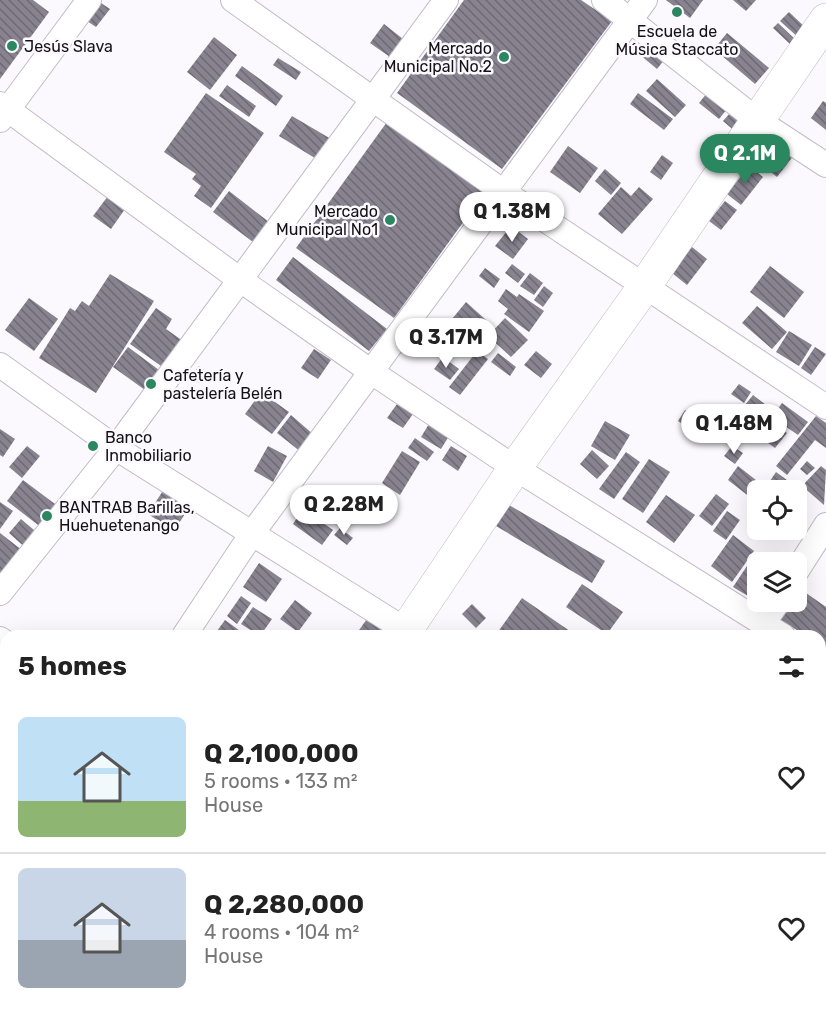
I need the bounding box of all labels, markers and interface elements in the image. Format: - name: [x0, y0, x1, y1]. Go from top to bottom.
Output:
- marker: Escuela de Música Staccato: [670, 5, 684, 19]
- place label: Escuela de Música Staccato: [616, 22, 738, 59]
- place label: Jesús Slava: [24, 37, 113, 56]
- marker: Jesús Slava: [5, 39, 19, 53]
- place label: Mercado Municipal No.2: [384, 39, 492, 76]
- marker: Mercado Municipal No.2: [497, 50, 511, 64]
- pin: Q 2.1M: [696, 134, 794, 185]
- text: Q 2.1M: [714, 141, 776, 165]
- pin: Q 1.38M: [457, 192, 567, 243]
- text: Q 1.38M: [473, 199, 551, 223]
- place label: Mercado Municipal No1: [276, 202, 378, 239]
- marker: Mercado Municipal No1: [383, 213, 397, 227]
- pin: Q 3.17M: [391, 318, 501, 369]
- text: Q 3.17M: [409, 325, 483, 349]
- place label: Cafetería y pastelería Belén: [163, 366, 282, 403]
- marker: Cafetería y pastelería Belén: [144, 377, 158, 391]
- pin: Q 1.48M: [679, 404, 789, 455]
- text: Q 1.48M: [695, 411, 773, 435]
- place label: Banco Inmobiliario: [105, 428, 192, 465]
- marker: Banco Inmobiliario: [86, 439, 100, 453]
- map controls: [747, 480, 807, 612]
- button: locate: [747, 480, 807, 540]
- pin: Q 2.28M: [289, 485, 399, 536]
- text: Q 2.28M: [304, 492, 384, 516]
- place label: BANTRAB Barillas, Huehuetenango: [59, 498, 195, 535]
- marker: BANTRAB Barillas, Huehuetenango: [40, 509, 54, 523]
- button: layers: [747, 552, 807, 612]
- icon: filters: [775, 650, 808, 683]
- text: 5 homes: [18, 651, 127, 682]
- text: Q 2,100,000: [204, 738, 359, 769]
- icon: home: [66, 741, 138, 813]
- icon: heart: [775, 761, 808, 794]
- text: 5 rooms · 133 m²: [204, 769, 358, 793]
- text: House: [204, 793, 263, 817]
- text: Q 2,280,000: [204, 889, 364, 920]
- icon: home: [66, 892, 138, 964]
- icon: heart: [775, 912, 808, 945]
- text: 4 rooms · 104 m²: [204, 920, 359, 944]
- text: House: [204, 944, 263, 968]

